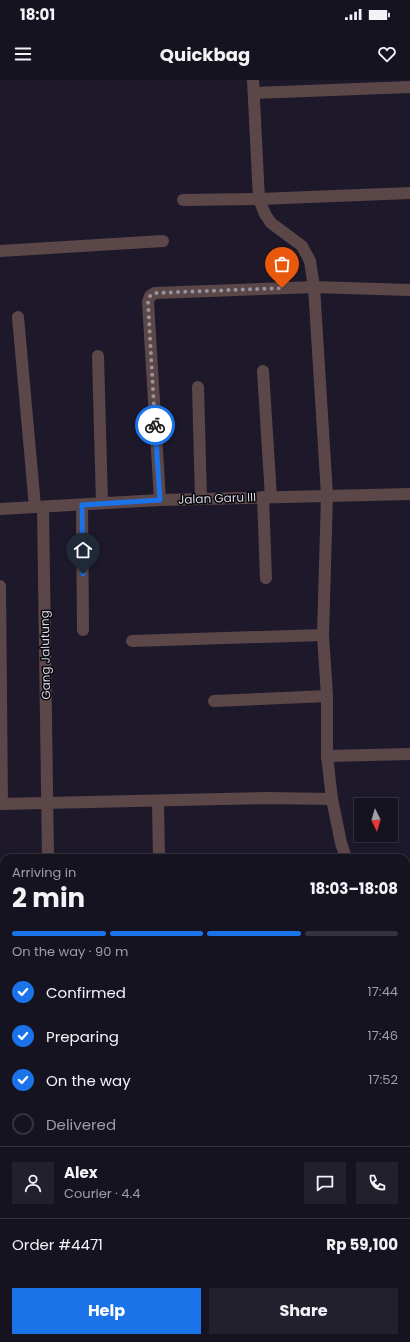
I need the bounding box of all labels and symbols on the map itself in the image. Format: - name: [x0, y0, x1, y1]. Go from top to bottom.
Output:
- pin: [265, 247, 299, 288]
- courier: [135, 405, 175, 445]
- street label: Jalan Garu III: [178, 488, 256, 508]
- pin: [66, 533, 100, 574]
- street label: Gang Jalutung: [36, 610, 54, 700]
- north arrow: [354, 798, 398, 842]

